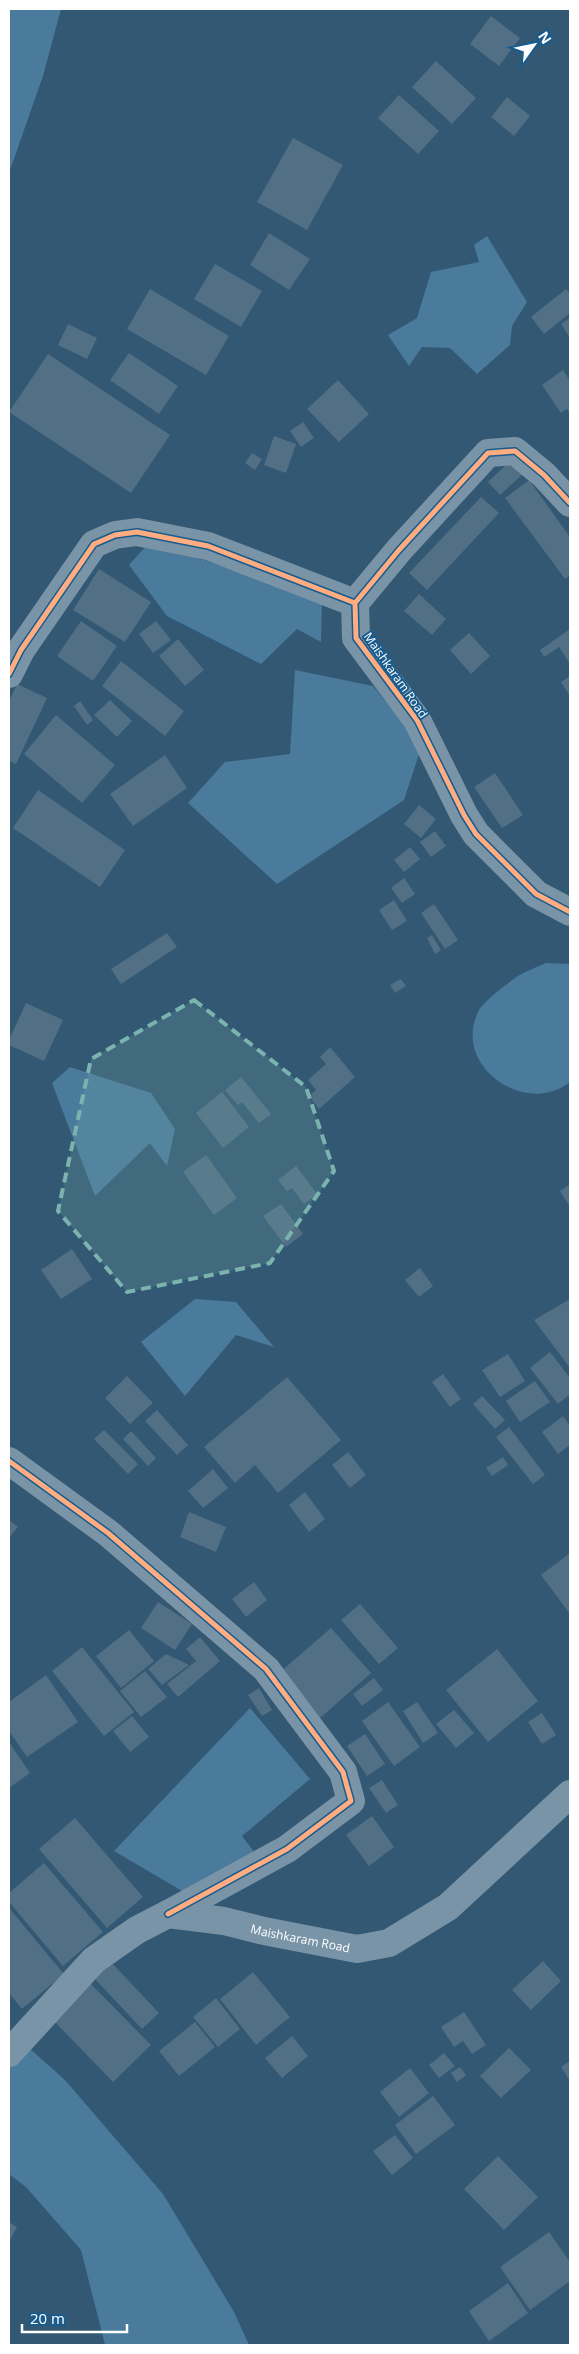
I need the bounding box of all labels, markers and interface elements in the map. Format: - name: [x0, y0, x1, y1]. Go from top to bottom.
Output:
- north arrow: [509, 20, 559, 70]
- text: N: [534, 28, 556, 48]
- street label: Maishkaram Road: [360, 629, 432, 721]
- street label: Maishkaram Road: [249, 1919, 352, 1956]
- scale bar: [22, 2302, 128, 2334]
- text: 20 m: [30, 2308, 65, 2328]

